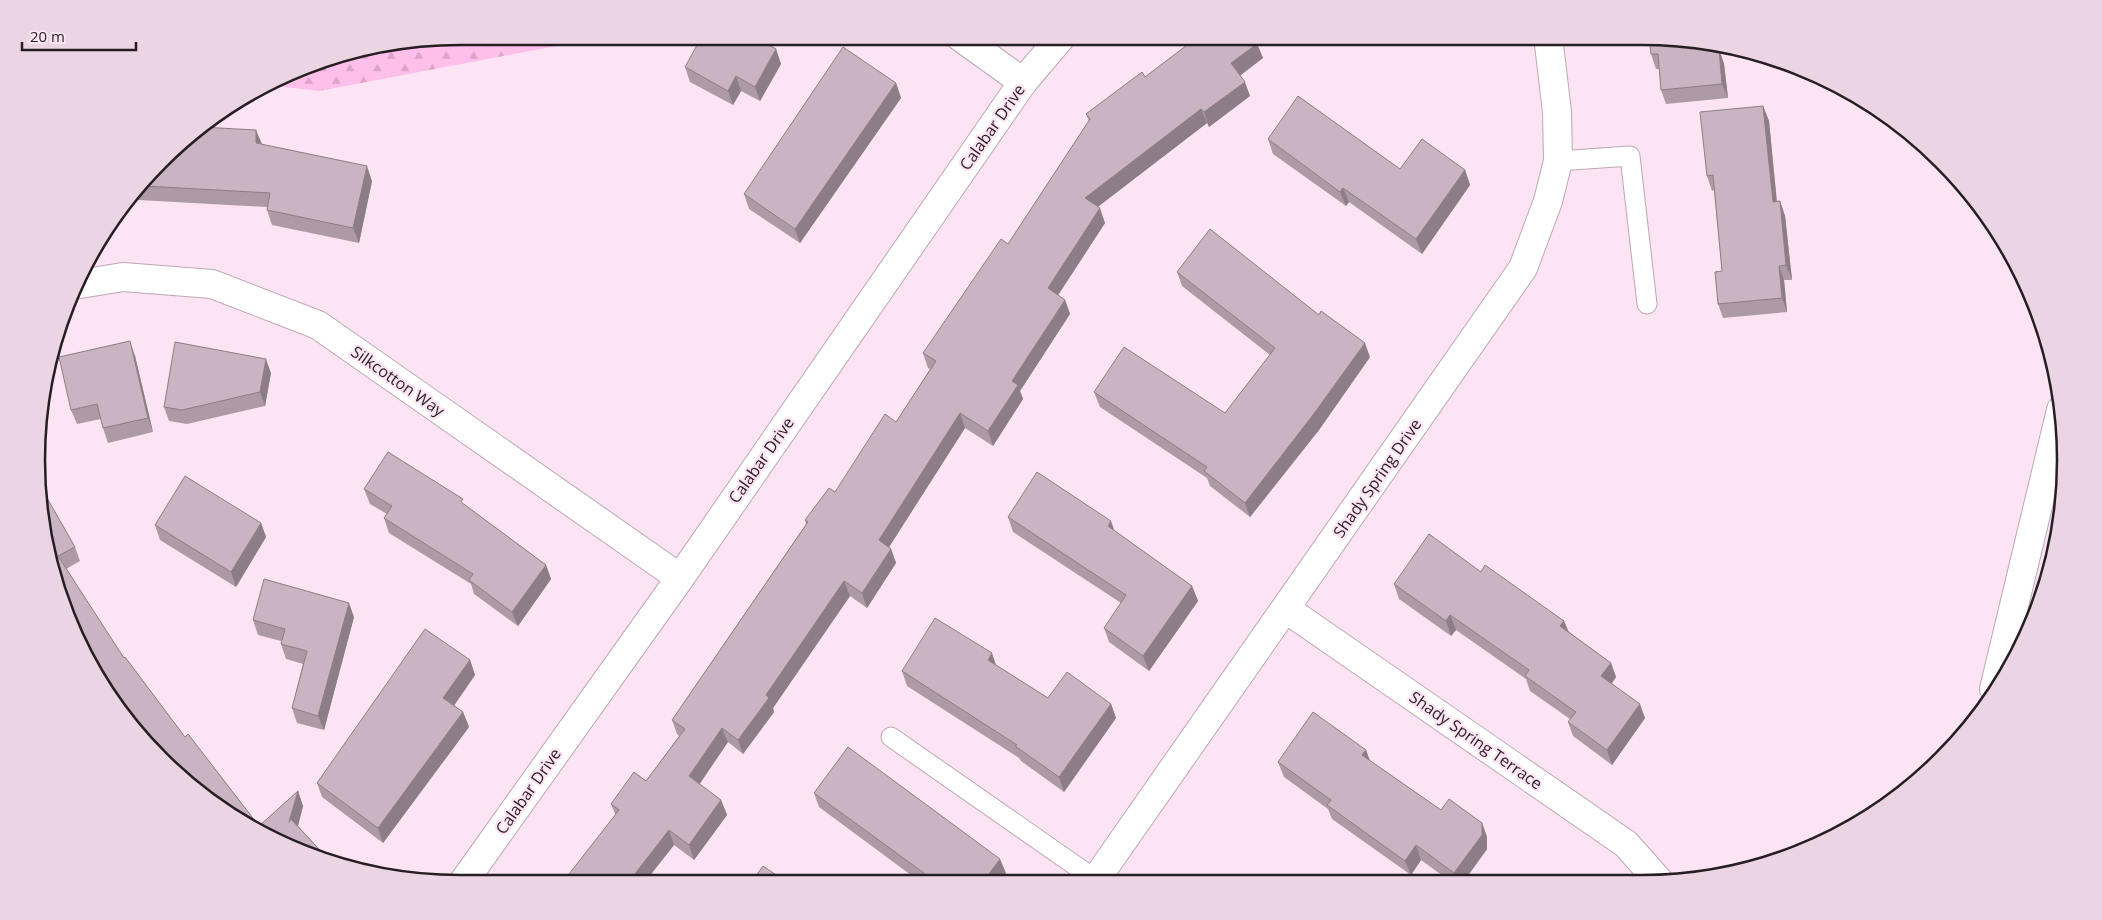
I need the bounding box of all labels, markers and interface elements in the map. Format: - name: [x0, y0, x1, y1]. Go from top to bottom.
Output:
- scale bar: [22, 20, 136, 52]
- text: 20 m: [30, 26, 65, 46]
- street label: Calabar Drive: [954, 80, 1030, 174]
- street label: Silkcotton Way: [347, 341, 450, 422]
- street label: Calabar Drive: [723, 413, 799, 507]
- street label: Shady Spring Drive: [1328, 414, 1426, 542]
- street label: Shady Spring Terrace: [1405, 686, 1547, 794]
- street label: Calabar Drive: [490, 744, 566, 838]

